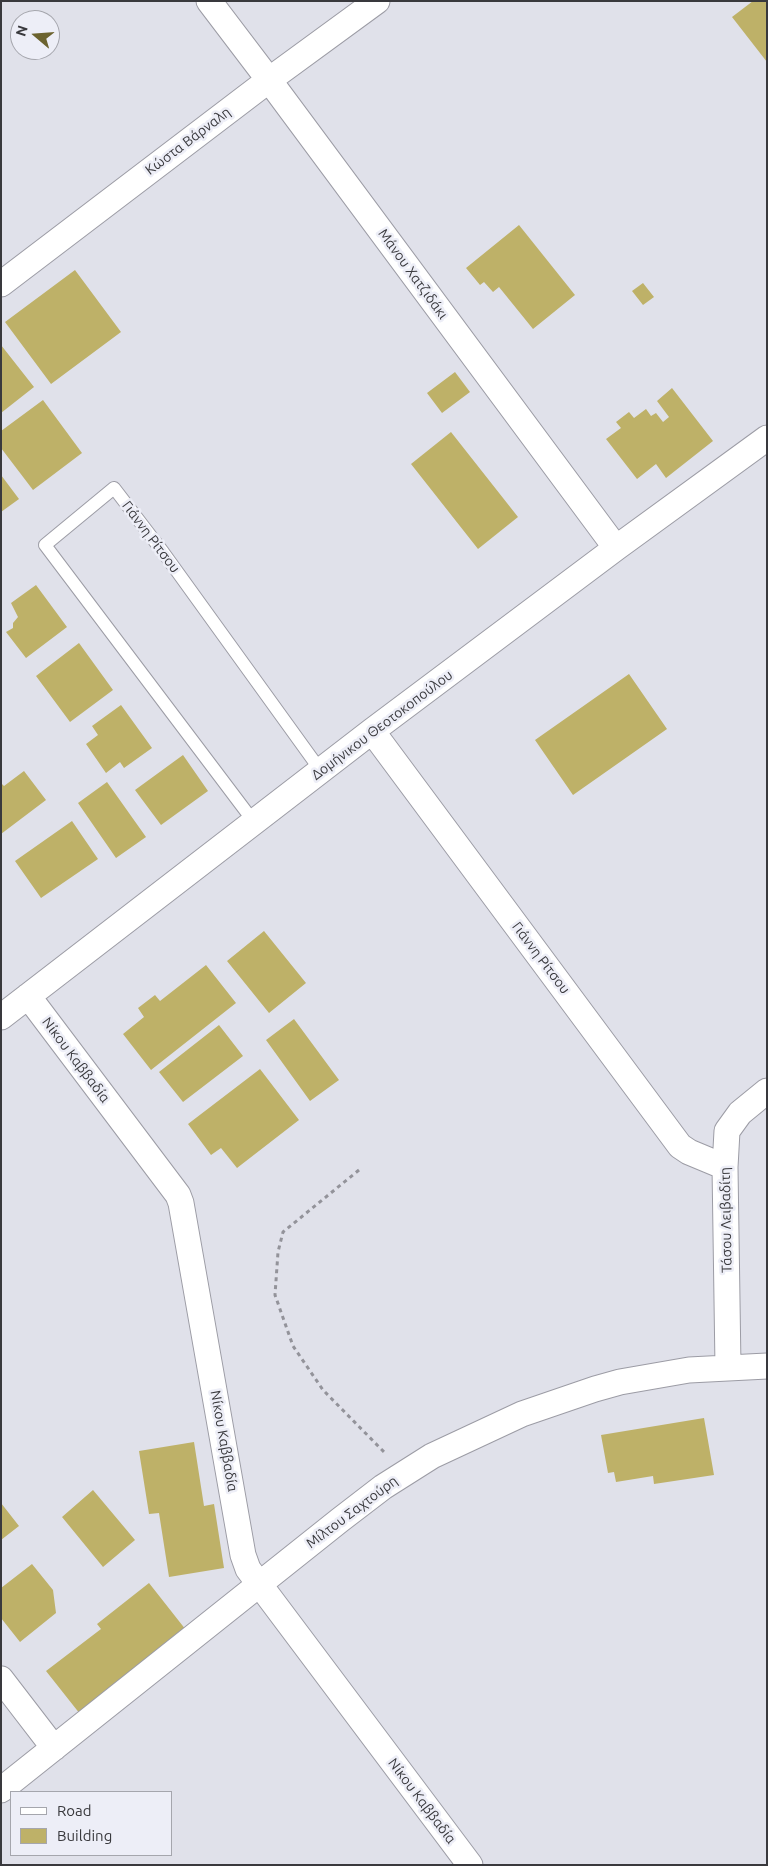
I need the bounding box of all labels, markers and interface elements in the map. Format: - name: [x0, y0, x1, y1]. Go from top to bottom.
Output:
- north arrow: [10, 10, 60, 60]
- text: N: [12, 23, 31, 38]
- street label: Κώστα Βάρναλη: [142, 103, 234, 179]
- street label: Μάνου Χατζιδάκι: [375, 226, 451, 322]
- street label: Γιάννη Ρίτσου: [119, 498, 183, 576]
- street label: Δομήνικου Θεοτοκοπούλου: [308, 666, 456, 784]
- street label: Γιάννη Ρίτσου: [509, 919, 573, 997]
- street label: Νίκου Καββαδία: [38, 1014, 114, 1106]
- street label: Τάσου Λειβαδίτη: [717, 1167, 735, 1273]
- street label: Νίκου Καββαδία: [207, 1389, 241, 1493]
- street label: Μίλτου Σαχτούρη: [303, 1472, 401, 1552]
- street label: Νίκου Καββαδία: [384, 1755, 460, 1847]
- legend: [10, 1791, 172, 1856]
- text: Road: [57, 1802, 92, 1819]
- text: Building: [57, 1827, 112, 1844]

